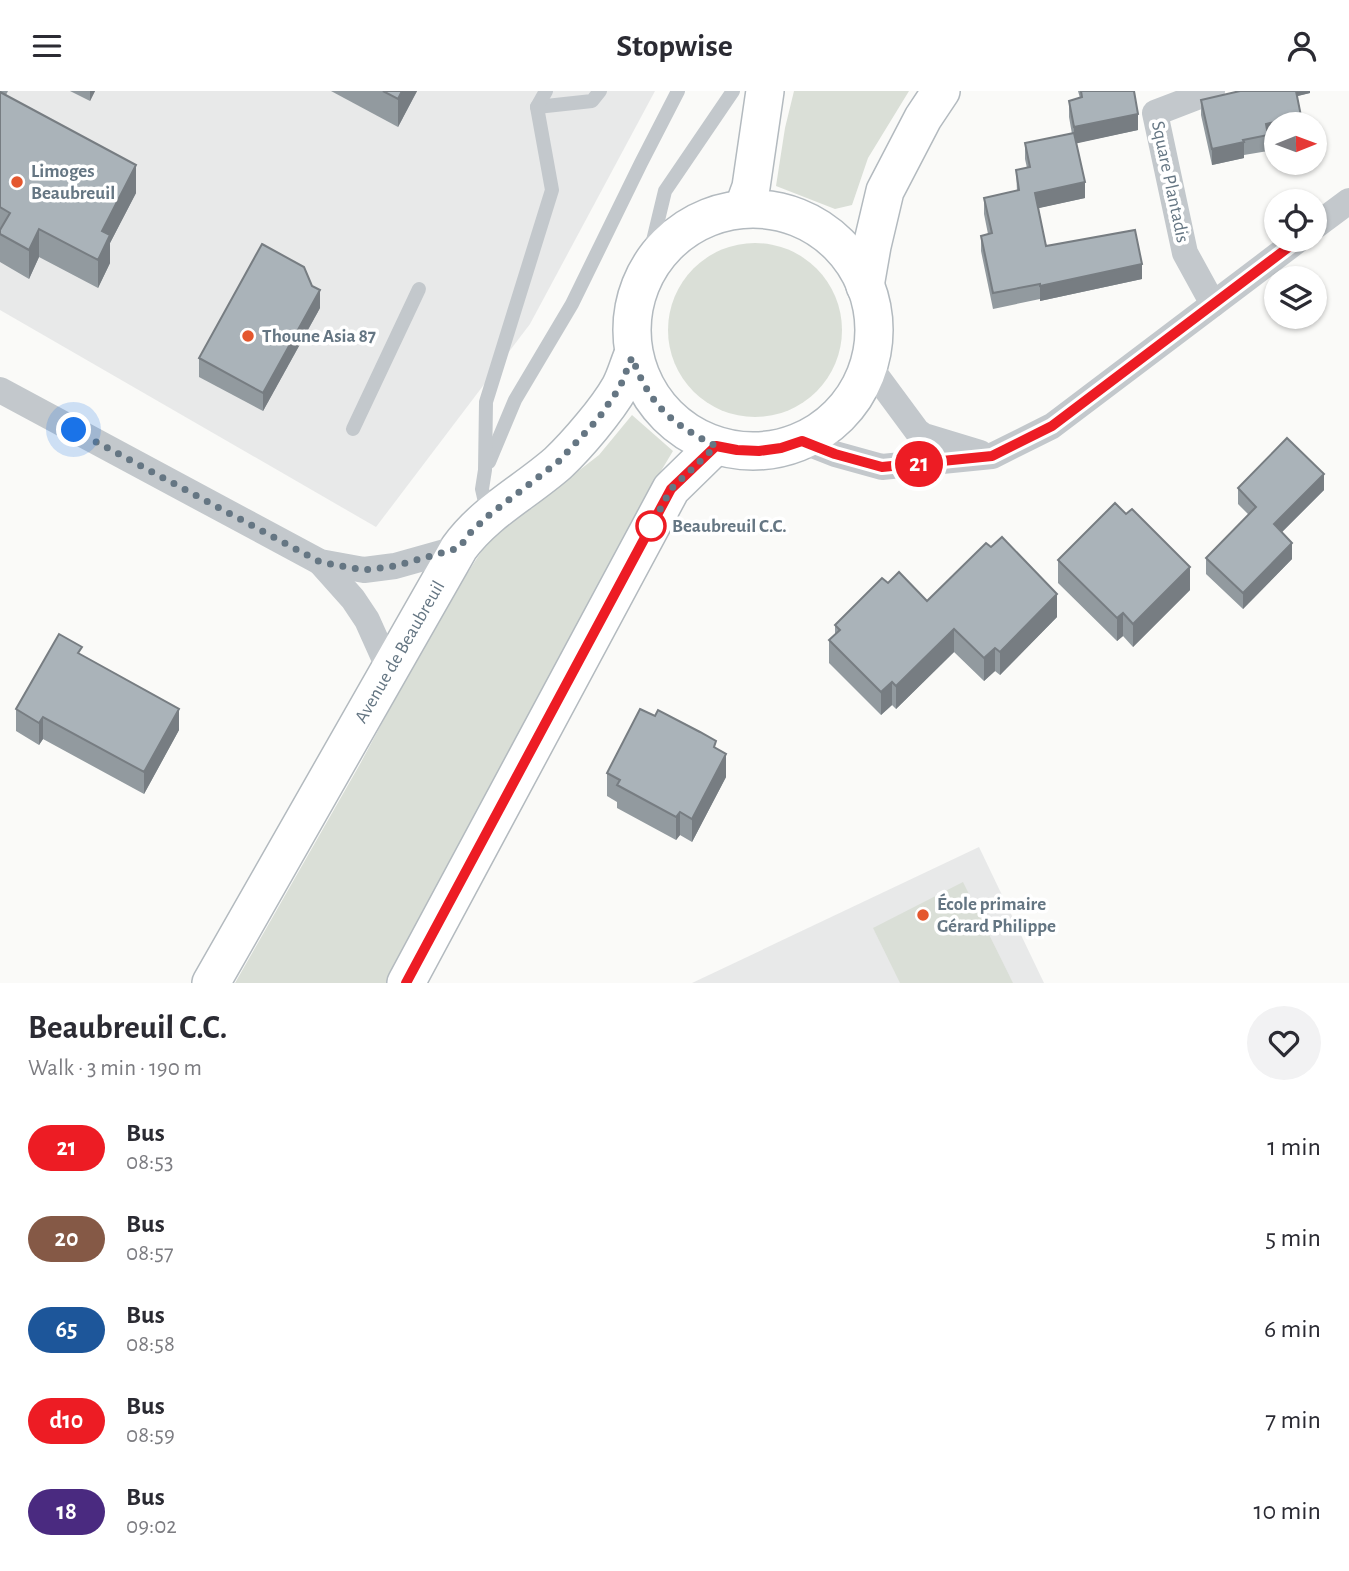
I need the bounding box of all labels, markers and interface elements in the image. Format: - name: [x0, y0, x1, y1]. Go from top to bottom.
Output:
- icon: menu: [28, 27, 66, 65]
- icon: person: [1283, 27, 1321, 65]
- text: Stopwise: [616, 30, 733, 62]
- north arrow: [1264, 112, 1326, 175]
- map controls: [1264, 112, 1327, 329]
- street label: Square Plantadis: [1148, 119, 1192, 245]
- place label: Limoges Beaubreuil: [31, 162, 115, 203]
- marker: Limoges Beaubreuil: [9, 174, 25, 190]
- button: locate: [1264, 189, 1327, 252]
- button: layers: [1264, 266, 1327, 329]
- place label: Thoune Asia 87: [262, 327, 376, 346]
- marker: Thoune Asia 87: [240, 328, 256, 344]
- your location: [56, 412, 91, 447]
- line badge: 21: [888, 441, 950, 487]
- text: 21: [909, 452, 929, 476]
- marker: Beaubreuil C.C.: [636, 511, 666, 541]
- place label: Beaubreuil C.C.: [672, 517, 787, 536]
- street label: Avenue de Beaubreuil: [352, 578, 448, 726]
- place label: École primaire Gérard Philippe: [937, 893, 1056, 936]
- marker: École primaire Gérard Philippe: [915, 907, 931, 923]
- button: heart: [1247, 1006, 1321, 1080]
- text: Beaubreuil C.C.: [28, 1012, 227, 1045]
- text: Walk · 3 min · 190 m: [28, 1057, 202, 1080]
- text: Bus: [126, 1120, 165, 1146]
- text: 1 min: [1267, 1134, 1321, 1160]
- text: 21: [57, 1136, 76, 1160]
- text: 08:53: [126, 1151, 173, 1174]
- text: Bus: [126, 1211, 165, 1237]
- text: 5 min: [1265, 1225, 1321, 1251]
- text: 20: [55, 1227, 78, 1251]
- text: 08:57: [126, 1242, 174, 1265]
- text: Bus: [126, 1302, 165, 1328]
- text: 6 min: [1264, 1316, 1321, 1342]
- text: 65: [56, 1318, 77, 1342]
- text: 08:58: [126, 1333, 175, 1356]
- text: Bus: [126, 1393, 165, 1419]
- text: 7 min: [1265, 1407, 1321, 1433]
- text: d10: [50, 1409, 83, 1433]
- text: 08:59: [126, 1424, 175, 1447]
- text: Bus: [126, 1484, 165, 1510]
- text: 10 min: [1254, 1498, 1321, 1524]
- text: 18: [56, 1500, 77, 1524]
- text: 09:02: [126, 1515, 177, 1538]

